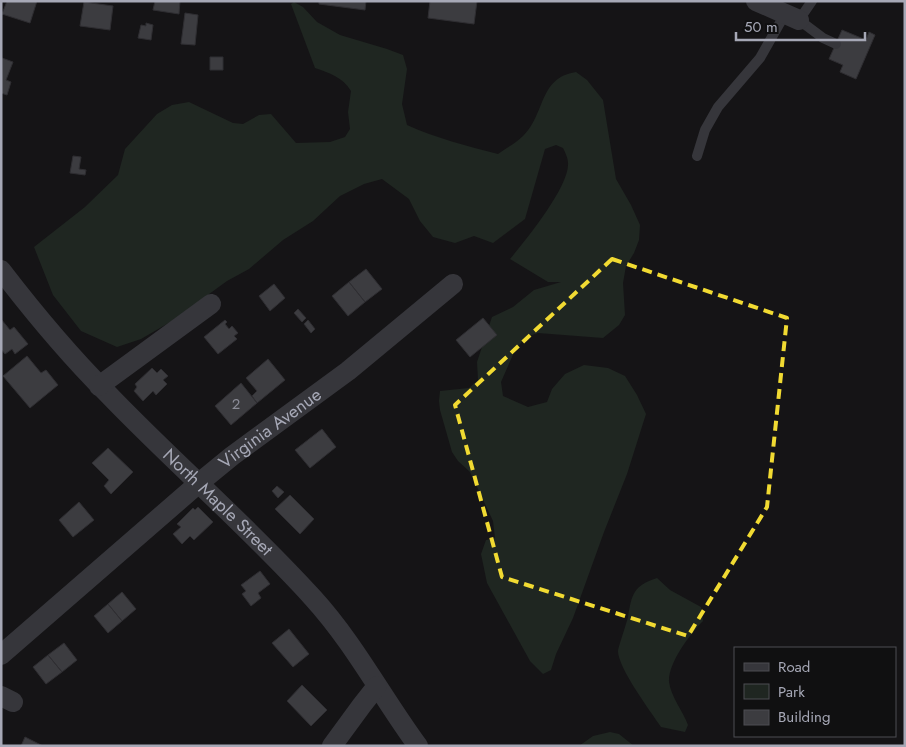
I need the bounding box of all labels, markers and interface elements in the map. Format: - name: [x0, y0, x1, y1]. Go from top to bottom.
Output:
- scale bar: [736, 10, 865, 42]
- text: 50 m: [744, 16, 778, 38]
- street label: Virginia Avenue: [213, 382, 327, 475]
- house number: 2: [232, 393, 240, 415]
- street label: North Maple Street: [157, 442, 279, 562]
- legend: [734, 647, 896, 737]
- text: Road: [778, 656, 810, 678]
- text: Park: [778, 681, 805, 703]
- text: Building: [778, 706, 830, 728]

